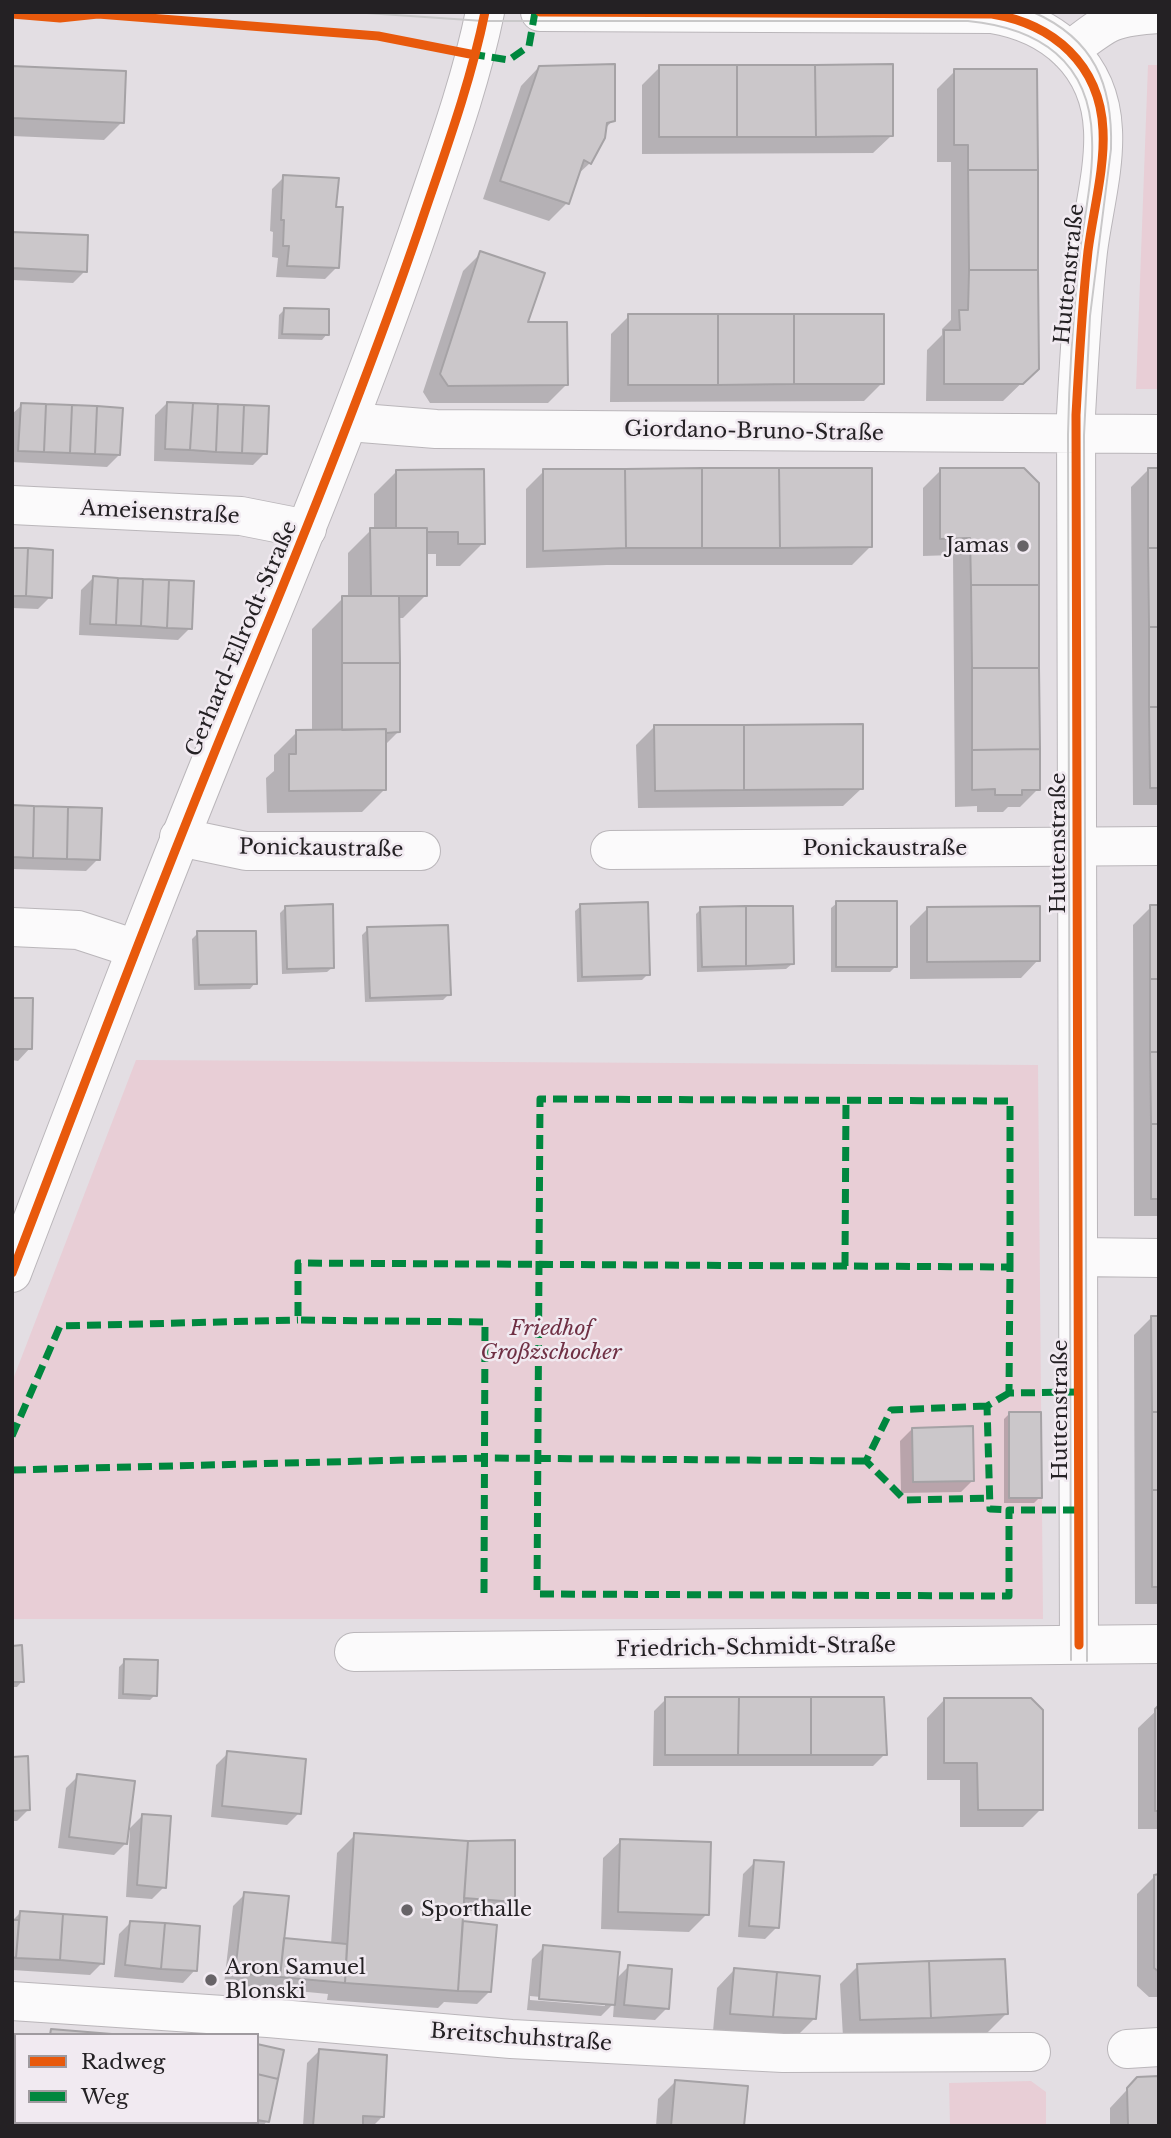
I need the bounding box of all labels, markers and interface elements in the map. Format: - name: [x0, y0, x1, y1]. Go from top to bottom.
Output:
- street label: Huttenstraße: [1050, 203, 1090, 345]
- street label: Giordano-Bruno-Straße: [624, 417, 884, 447]
- street label: Ameisenstraße: [80, 496, 240, 530]
- street label: Gerhard-Ellrodt-Straße: [181, 517, 303, 761]
- place label: Jamas: [946, 533, 1009, 559]
- marker: Jamas: [1015, 538, 1031, 554]
- street label: Huttenstraße: [1046, 773, 1072, 913]
- street label: Ponickaustraße: [239, 835, 403, 863]
- street label: Ponickaustraße: [803, 836, 967, 862]
- park label: Friedhof Großzschocher: [480, 1316, 622, 1366]
- street label: Huttenstraße: [1048, 1340, 1074, 1480]
- street label: Friedrich-Schmidt-Straße: [616, 1633, 896, 1663]
- place label: Sporthalle: [421, 1897, 532, 1923]
- marker: Sporthalle: [399, 1902, 415, 1918]
- place label: Aron Samuel Blonski: [225, 1955, 366, 2005]
- marker: Aron Samuel Blonski: [203, 1972, 219, 1988]
- street label: Breitschuhstraße: [429, 2019, 613, 2057]
- legend: [14, 2033, 259, 2124]
- text: Radweg: [81, 2049, 165, 2075]
- text: Weg: [81, 2084, 129, 2110]

